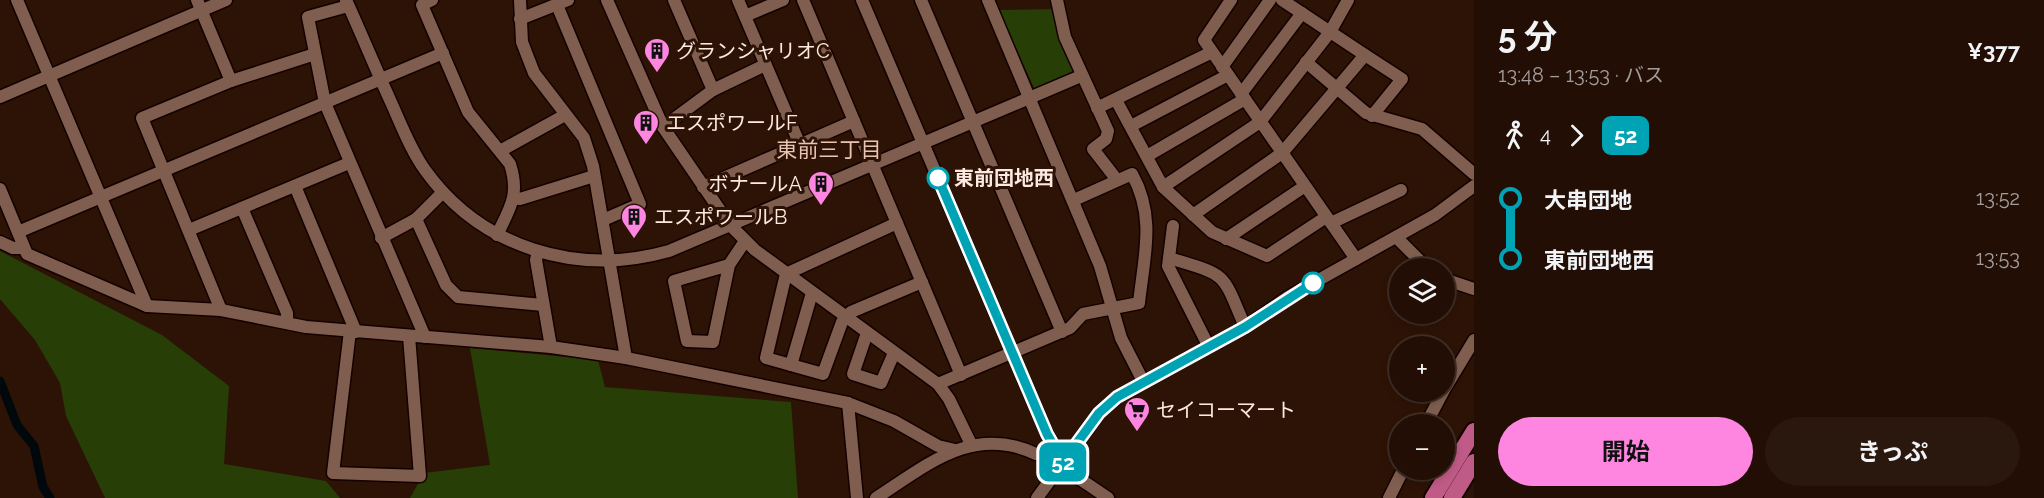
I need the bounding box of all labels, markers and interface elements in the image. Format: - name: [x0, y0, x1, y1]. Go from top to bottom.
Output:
- text: 5 分: [1498, 17, 1557, 56]
- building icon: グランシャリオC: [642, 36, 672, 74]
- text: ¥377: [1967, 38, 2020, 64]
- place label: グランシャリオC: [676, 39, 830, 63]
- text: 13:48 – 13:53 · バス: [1498, 63, 1664, 87]
- building icon: エスポワールF: [631, 108, 661, 146]
- place label: エスポワールF: [666, 111, 798, 135]
- icon: walk: [1498, 119, 1531, 152]
- icon: forward: [1560, 119, 1593, 152]
- text: 4: [1540, 123, 1551, 147]
- text: 52: [1614, 123, 1637, 148]
- district label: 東前三丁目: [777, 137, 882, 162]
- place label: 東前団地西: [954, 166, 1054, 190]
- marker: 東前団地西: [927, 167, 949, 189]
- building icon: ボナールA: [806, 169, 836, 207]
- place label: ボナールA: [708, 172, 802, 196]
- text: 13:52: [1976, 186, 2020, 210]
- text: 大串団地: [1544, 187, 1632, 213]
- building icon: エスポワールB: [619, 202, 649, 240]
- place label: エスポワールB: [654, 205, 787, 229]
- text: 13:53: [1975, 246, 2020, 270]
- text: 東前団地西: [1544, 247, 1654, 273]
- map controls: [1389, 258, 1455, 480]
- button: layers: [1389, 258, 1455, 324]
- unlabelled marker: [1302, 272, 1324, 294]
- button: +: [1389, 336, 1455, 402]
- supermarket icon: セイコーマート: [1122, 395, 1152, 433]
- place label: セイコーマート: [1156, 398, 1296, 422]
- button: −: [1389, 414, 1455, 480]
- button: 開始: [1498, 417, 1753, 486]
- button: きっぷ: [1765, 417, 2020, 486]
- line badge: 52: [1036, 442, 1090, 482]
- text: 52: [1051, 450, 1075, 475]

